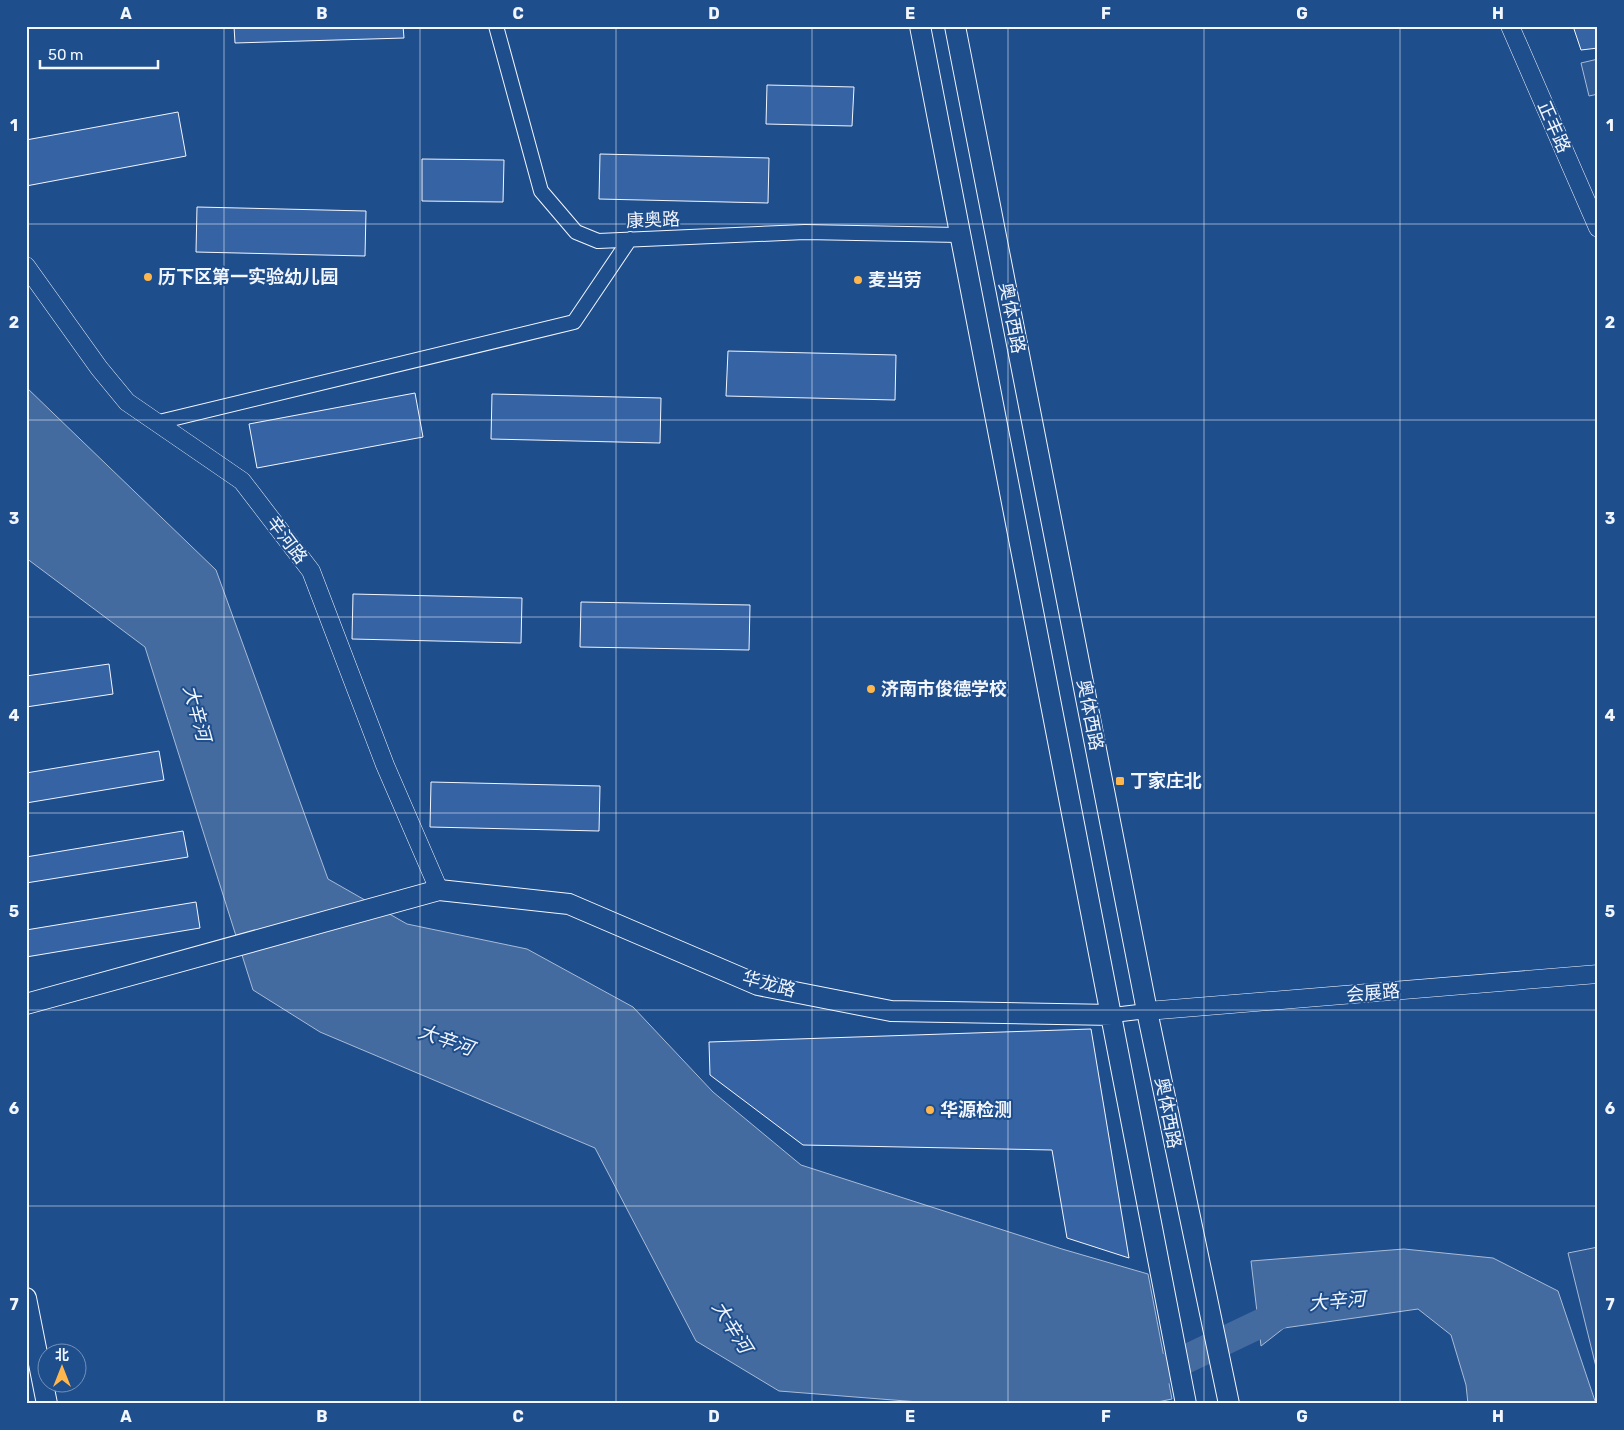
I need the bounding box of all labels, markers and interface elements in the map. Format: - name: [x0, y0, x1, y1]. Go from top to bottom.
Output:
- text: A: [120, 4, 132, 23]
- text: B: [316, 4, 328, 23]
- text: C: [512, 4, 524, 23]
- text: D: [708, 4, 720, 23]
- text: E: [905, 4, 915, 23]
- text: F: [1101, 4, 1111, 23]
- text: G: [1296, 4, 1308, 23]
- text: H: [1492, 4, 1504, 23]
- scale bar: [40, 38, 158, 70]
- text: 50 m: [48, 46, 83, 64]
- street label: 正丰路: [1533, 98, 1575, 156]
- text: 1: [10, 116, 18, 135]
- text: 1: [1606, 116, 1614, 135]
- street label: 康奥路: [626, 208, 680, 232]
- place label: 历下区第一实验幼儿园: [158, 266, 338, 288]
- place label: 麦当劳: [868, 269, 922, 291]
- marker: 历下区第一实验幼儿园: [142, 271, 154, 283]
- marker: 麦当劳: [852, 274, 864, 286]
- street label: 奥体西路: [994, 281, 1030, 355]
- text: 2: [9, 313, 19, 332]
- text: 2: [1605, 313, 1615, 332]
- text: 3: [9, 509, 19, 528]
- text: 3: [1605, 509, 1615, 528]
- street label: 辛河路: [262, 512, 312, 568]
- place label: 济南市俊德学校: [881, 678, 1007, 700]
- street label: 奥体西路: [1072, 678, 1108, 752]
- water label: 大辛河: [179, 682, 217, 747]
- marker: 济南市俊德学校: [865, 683, 877, 695]
- text: 4: [9, 706, 20, 725]
- text: 4: [1605, 706, 1616, 725]
- place label: 丁家庄北: [1130, 770, 1202, 792]
- marker: 丁家庄北: [1114, 775, 1126, 787]
- text: 5: [9, 902, 19, 921]
- text: 5: [1605, 902, 1615, 921]
- street label: 华龙路: [740, 966, 798, 1002]
- street label: 会展路: [1345, 980, 1401, 1006]
- water label: 大辛河: [415, 1020, 480, 1061]
- street label: 奥体西路: [1150, 1076, 1186, 1150]
- text: 6: [9, 1099, 19, 1118]
- place label: 华源检测: [940, 1099, 1012, 1121]
- text: 6: [1605, 1099, 1615, 1118]
- marker: 华源检测: [924, 1104, 936, 1116]
- water label: 大辛河: [1308, 1287, 1370, 1315]
- text: 7: [9, 1295, 19, 1314]
- text: 7: [1605, 1295, 1615, 1314]
- water label: 大辛河: [707, 1297, 759, 1361]
- north arrow: [38, 1342, 88, 1392]
- text: 北: [55, 1347, 69, 1364]
- text: A: [120, 1407, 132, 1426]
- text: B: [316, 1407, 328, 1426]
- text: C: [512, 1407, 524, 1426]
- text: D: [708, 1407, 720, 1426]
- text: E: [905, 1407, 915, 1426]
- text: F: [1101, 1407, 1111, 1426]
- text: G: [1296, 1407, 1308, 1426]
- text: H: [1492, 1407, 1504, 1426]

